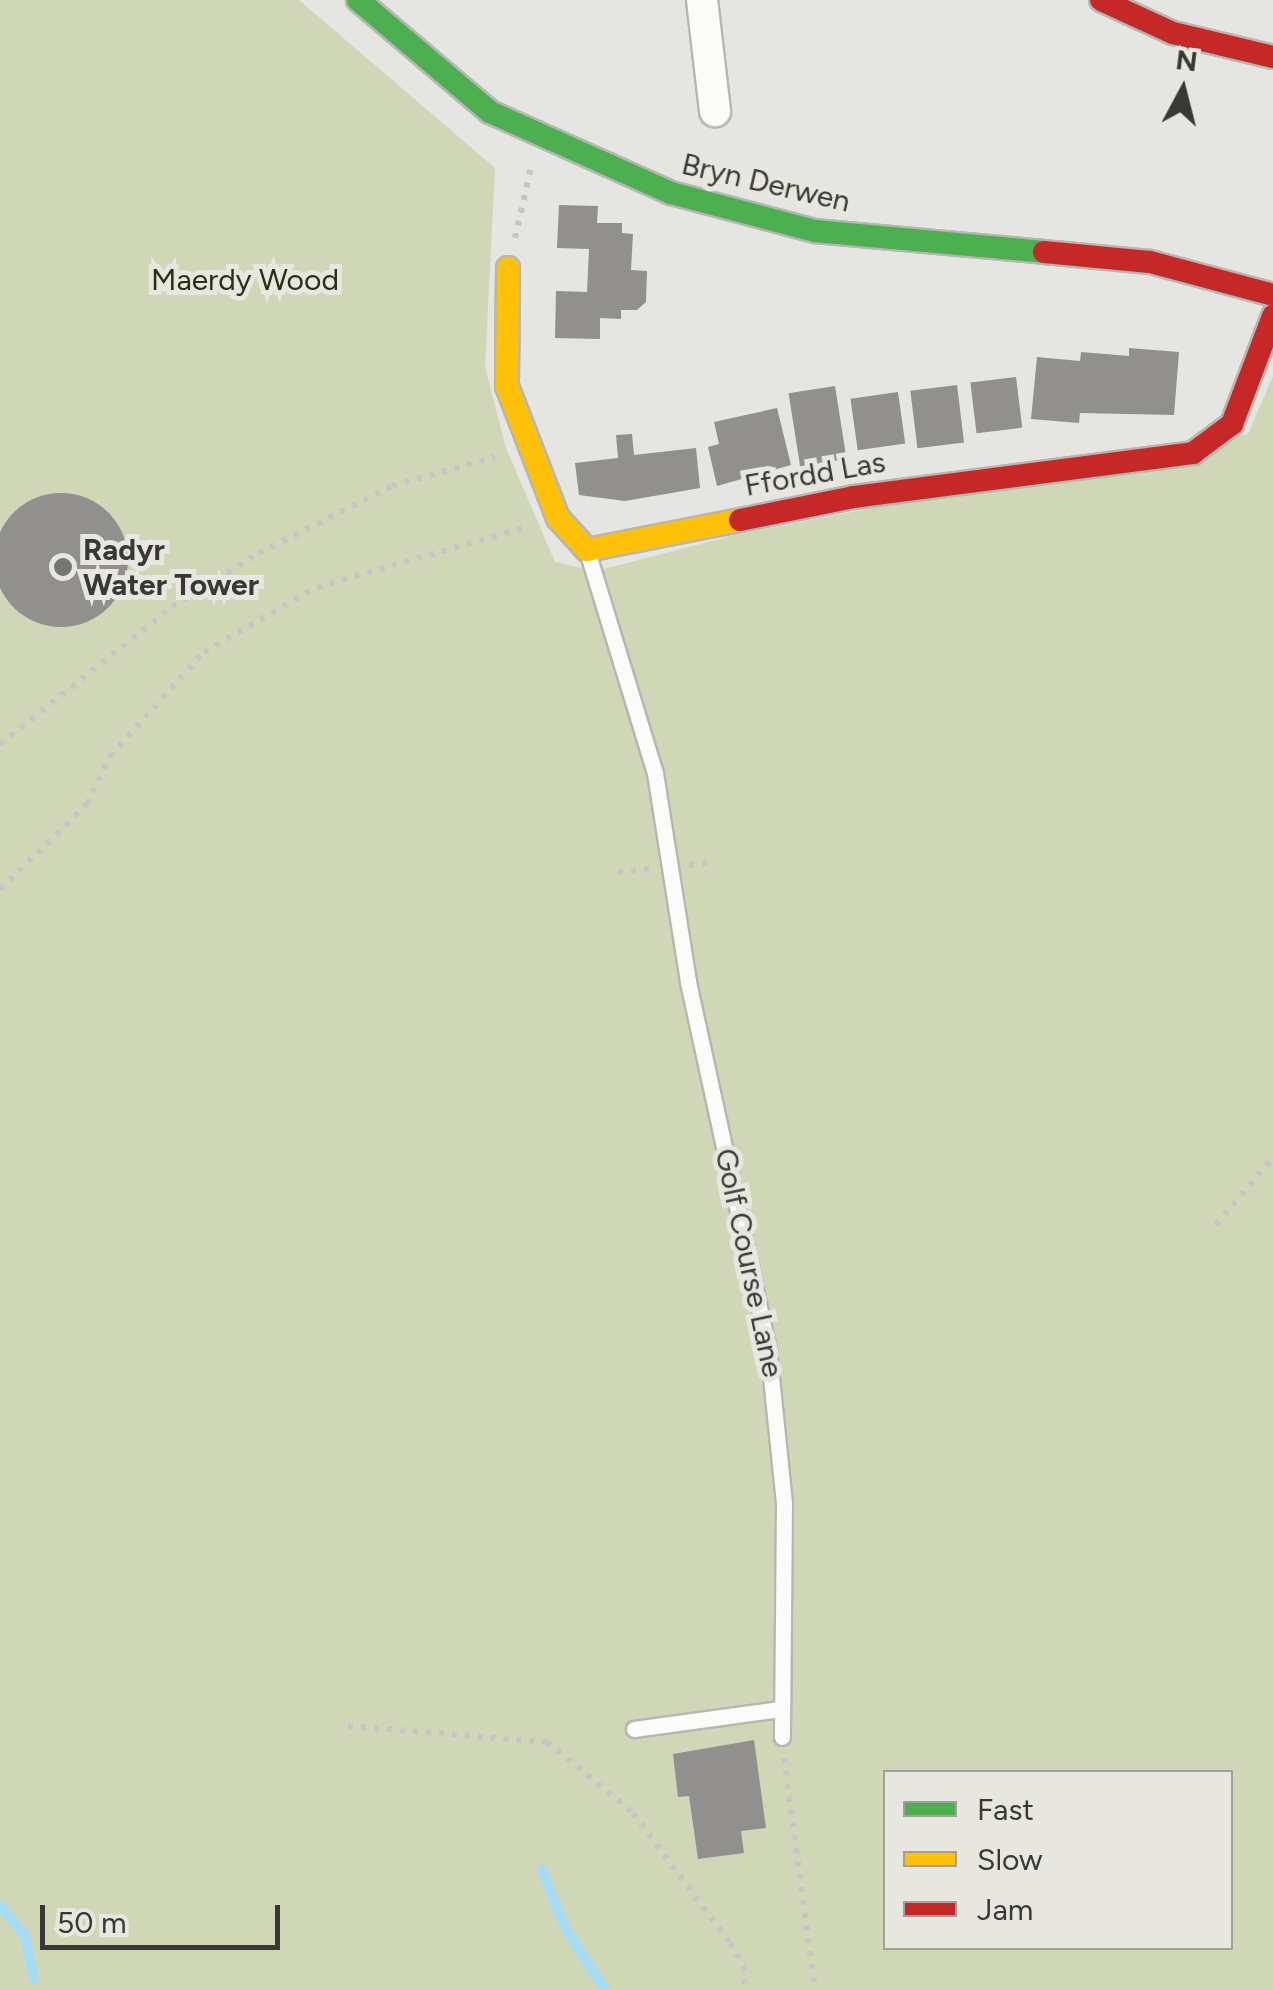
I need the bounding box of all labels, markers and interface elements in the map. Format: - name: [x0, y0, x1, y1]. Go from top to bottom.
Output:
- north arrow: [1133, 40, 1233, 140]
- text: N: [1174, 42, 1199, 78]
- street label: Bryn Derwen: [678, 146, 854, 220]
- park label: Maerdy Wood: [151, 262, 339, 298]
- street label: Ffordd Las: [742, 444, 888, 504]
- place label: Radyr Water Tower: [83, 532, 259, 602]
- marker: Radyr Water Tower: [52, 556, 74, 578]
- street label: Golf Course Lane: [707, 1145, 791, 1381]
- legend: [883, 1770, 1233, 1950]
- text: Fast: [977, 1791, 1034, 1828]
- text: Slow: [977, 1841, 1043, 1878]
- scale bar: [45, 1885, 285, 1947]
- text: Jam: [977, 1891, 1033, 1928]
- text: 50 m: [57, 1904, 126, 1941]

